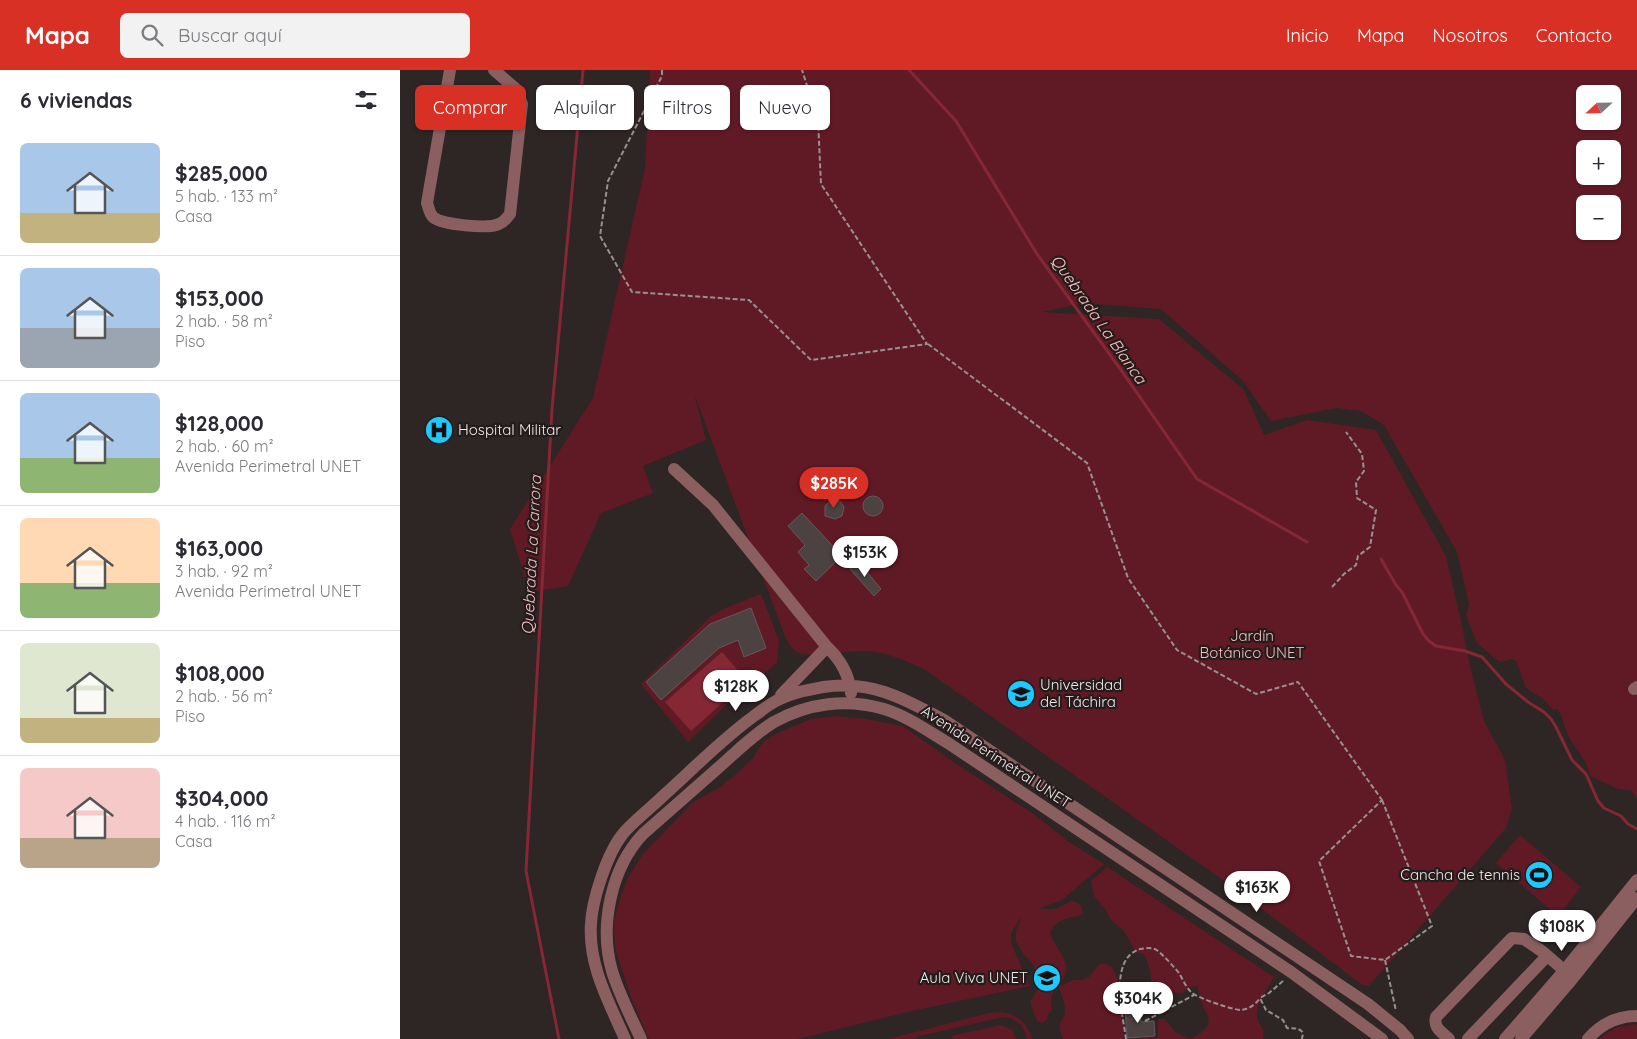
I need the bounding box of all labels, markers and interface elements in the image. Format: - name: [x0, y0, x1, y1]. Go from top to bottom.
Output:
- search box: [120, 13, 470, 58]
- text: Mapa: [25, 20, 90, 50]
- icon: search: [138, 21, 166, 49]
- text: Buscar aquí: [178, 23, 282, 47]
- text: Inicio: [1286, 24, 1329, 47]
- text: Mapa: [1357, 24, 1405, 47]
- text: Nosotros: [1433, 24, 1508, 47]
- text: Contacto: [1536, 24, 1612, 47]
- chip: Comprar: [415, 85, 526, 130]
- chip: Alquilar: [536, 85, 634, 130]
- chip: Filtros: [644, 85, 730, 130]
- chip: Nuevo: [740, 85, 830, 130]
- north arrow: [1576, 85, 1621, 130]
- map controls: [1576, 85, 1621, 240]
- icon: filters: [352, 86, 380, 114]
- text: 6 viviendas: [20, 87, 132, 113]
- button: +: [1576, 140, 1621, 185]
- text: $285,000: [175, 160, 268, 186]
- icon: home: [60, 163, 120, 223]
- text: 5 hab. · 133 m²: [175, 186, 278, 206]
- button: −: [1576, 195, 1621, 240]
- text: Casa: [175, 206, 212, 226]
- water label: Quebrada La Blanca: [1047, 251, 1152, 389]
- text: $153,000: [175, 285, 264, 311]
- icon: home: [60, 288, 120, 348]
- text: 2 hab. · 58 m²: [175, 311, 273, 331]
- text: Piso: [175, 331, 205, 351]
- text: $128,000: [175, 410, 264, 436]
- icon: home: [60, 413, 120, 473]
- hospital icon: Hospital Militar: [424, 415, 454, 445]
- place label: Hospital Militar: [458, 420, 561, 439]
- text: 2 hab. · 60 m²: [175, 436, 274, 456]
- text: Avenida Perimetral UNET: [175, 456, 361, 476]
- pin: $285K: [799, 466, 869, 509]
- water label: Quebrada La Carrora: [517, 473, 545, 635]
- text: $285K: [810, 473, 858, 493]
- text: $163,000: [175, 535, 263, 561]
- pin: $153K: [830, 536, 900, 578]
- icon: home: [60, 538, 120, 598]
- text: $153K: [843, 542, 887, 562]
- text: 3 hab. · 92 m²: [175, 561, 273, 581]
- text: Avenida Perimetral UNET: [175, 581, 361, 601]
- park label: Jardín Botánico UNET: [1200, 626, 1305, 662]
- text: $108,000: [175, 660, 265, 686]
- icon: home: [60, 663, 120, 723]
- pin: $128K: [701, 670, 771, 712]
- place label: Universidad del Táchira: [1040, 675, 1122, 711]
- text: $128K: [714, 676, 758, 696]
- school or university icon: Universidad del Táchira: [1006, 679, 1036, 709]
- text: 2 hab. · 56 m²: [175, 686, 273, 706]
- street label: Avenida Perimetral UNET: [918, 701, 1075, 812]
- text: Piso: [175, 706, 205, 726]
- text: $304,000: [175, 785, 269, 811]
- icon: home: [60, 788, 120, 848]
- text: 4 hab. · 116 m²: [175, 811, 276, 831]
- text: Casa: [175, 831, 212, 851]
- sports icon: Cancha de tennis: [1524, 860, 1554, 890]
- place label: Cancha de tennis: [1400, 865, 1520, 884]
- pin: $163K: [1222, 870, 1292, 913]
- text: $163K: [1235, 877, 1279, 897]
- pin: $108K: [1527, 910, 1597, 952]
- text: $108K: [1540, 916, 1584, 936]
- school or university icon: Aula Viva UNET: [1032, 963, 1062, 993]
- place label: Aula Viva UNET: [920, 968, 1028, 987]
- pin: $304K: [1103, 982, 1173, 1024]
- text: $304K: [1114, 988, 1162, 1008]

